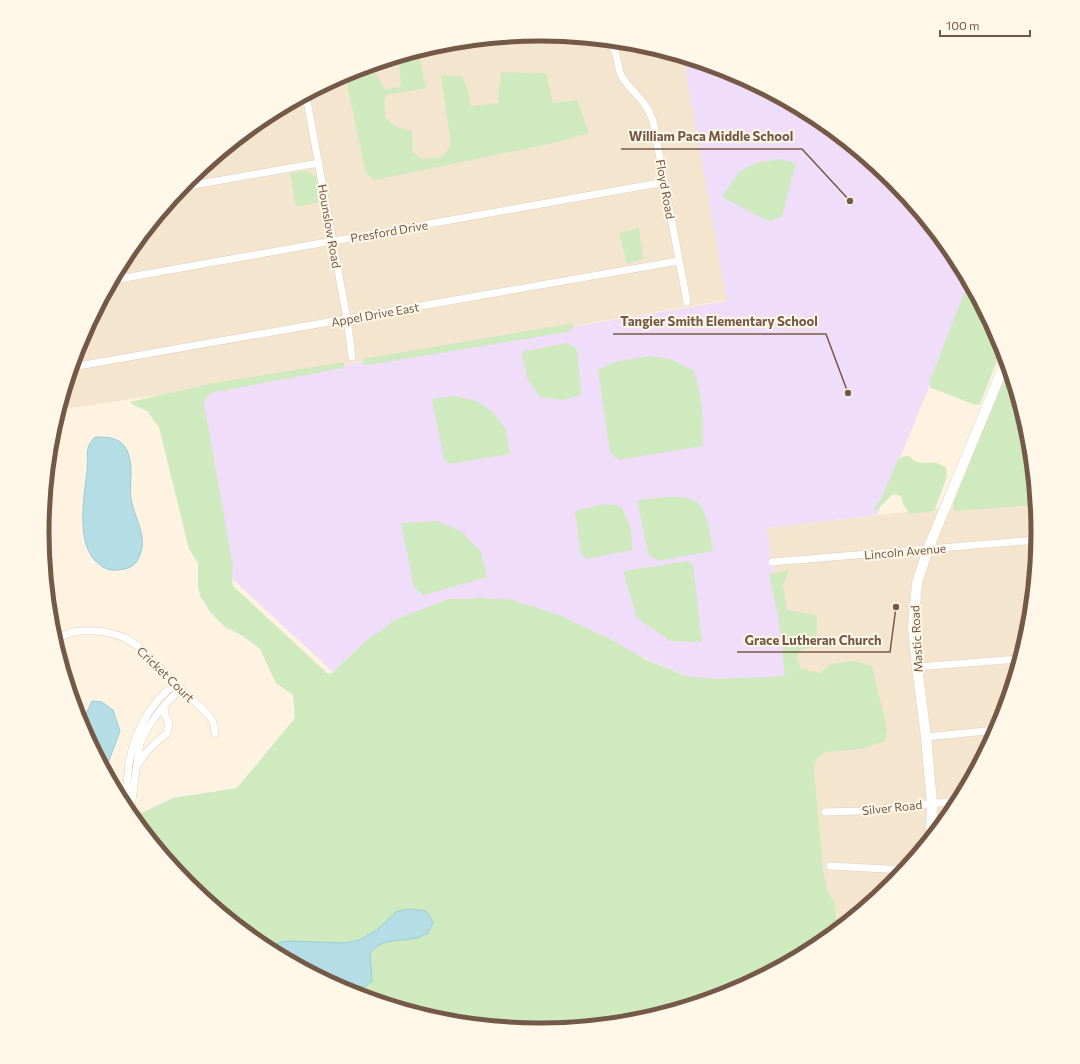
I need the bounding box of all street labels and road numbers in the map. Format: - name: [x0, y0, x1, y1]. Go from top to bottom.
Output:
- street label: Floyd Road: [654, 158, 678, 220]
- street label: Hounslow Road: [316, 183, 344, 269]
- street label: Presford Drive: [349, 217, 429, 245]
- street label: Appel Drive East: [330, 299, 420, 329]
- street label: Lincoln Avenue: [863, 540, 947, 562]
- street label: Mastic Road: [907, 605, 925, 673]
- street label: Cricket Court: [135, 643, 197, 705]
- street label: Silver Road: [861, 797, 923, 817]

